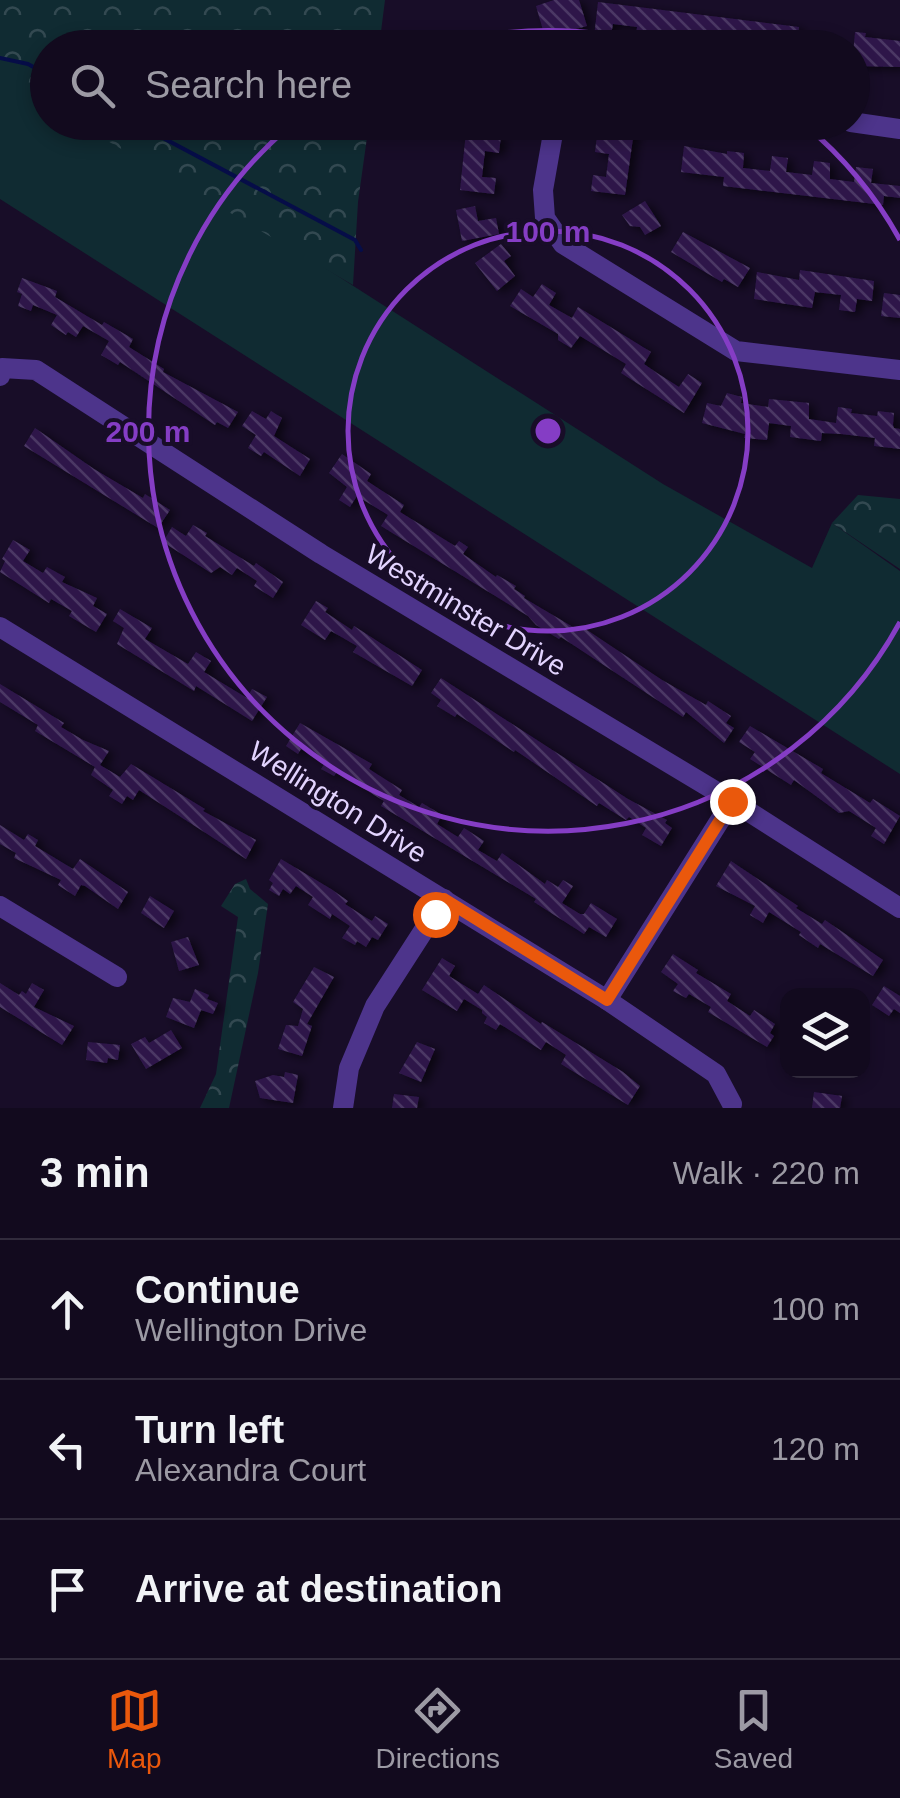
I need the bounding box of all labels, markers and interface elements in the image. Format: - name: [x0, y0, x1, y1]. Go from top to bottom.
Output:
- search box: [30, 30, 870, 140]
- icon: search: [65, 58, 120, 113]
- text: Search here: [145, 64, 352, 106]
- text: 100 m: [505, 215, 591, 248]
- centre of rings: [530, 413, 566, 449]
- text: 200 m: [105, 415, 191, 448]
- street label: Westminster Drive: [360, 538, 572, 682]
- street label: Wellington Drive: [244, 735, 432, 869]
- route end: [710, 779, 756, 825]
- route start: [413, 892, 459, 938]
- map controls: [780, 988, 870, 1078]
- button: layers: [780, 988, 870, 1078]
- text: 3 min: [40, 1149, 150, 1196]
- text: Walk · 220 m: [673, 1155, 860, 1191]
- text: Continue: [135, 1269, 300, 1311]
- icon: ahead: [40, 1282, 95, 1337]
- text: 100 m: [771, 1291, 860, 1327]
- text: Wellington Drive: [135, 1312, 367, 1348]
- text: Turn left: [135, 1409, 284, 1451]
- icon: left: [40, 1422, 95, 1477]
- text: 120 m: [771, 1431, 860, 1467]
- text: Alexandra Court: [135, 1452, 366, 1488]
- icon: arrive: [40, 1562, 95, 1617]
- text: Arrive at destination: [135, 1568, 502, 1610]
- tab: Map: [107, 1683, 162, 1775]
- tab: Directions: [376, 1683, 500, 1775]
- tab: Saved: [714, 1683, 793, 1775]

